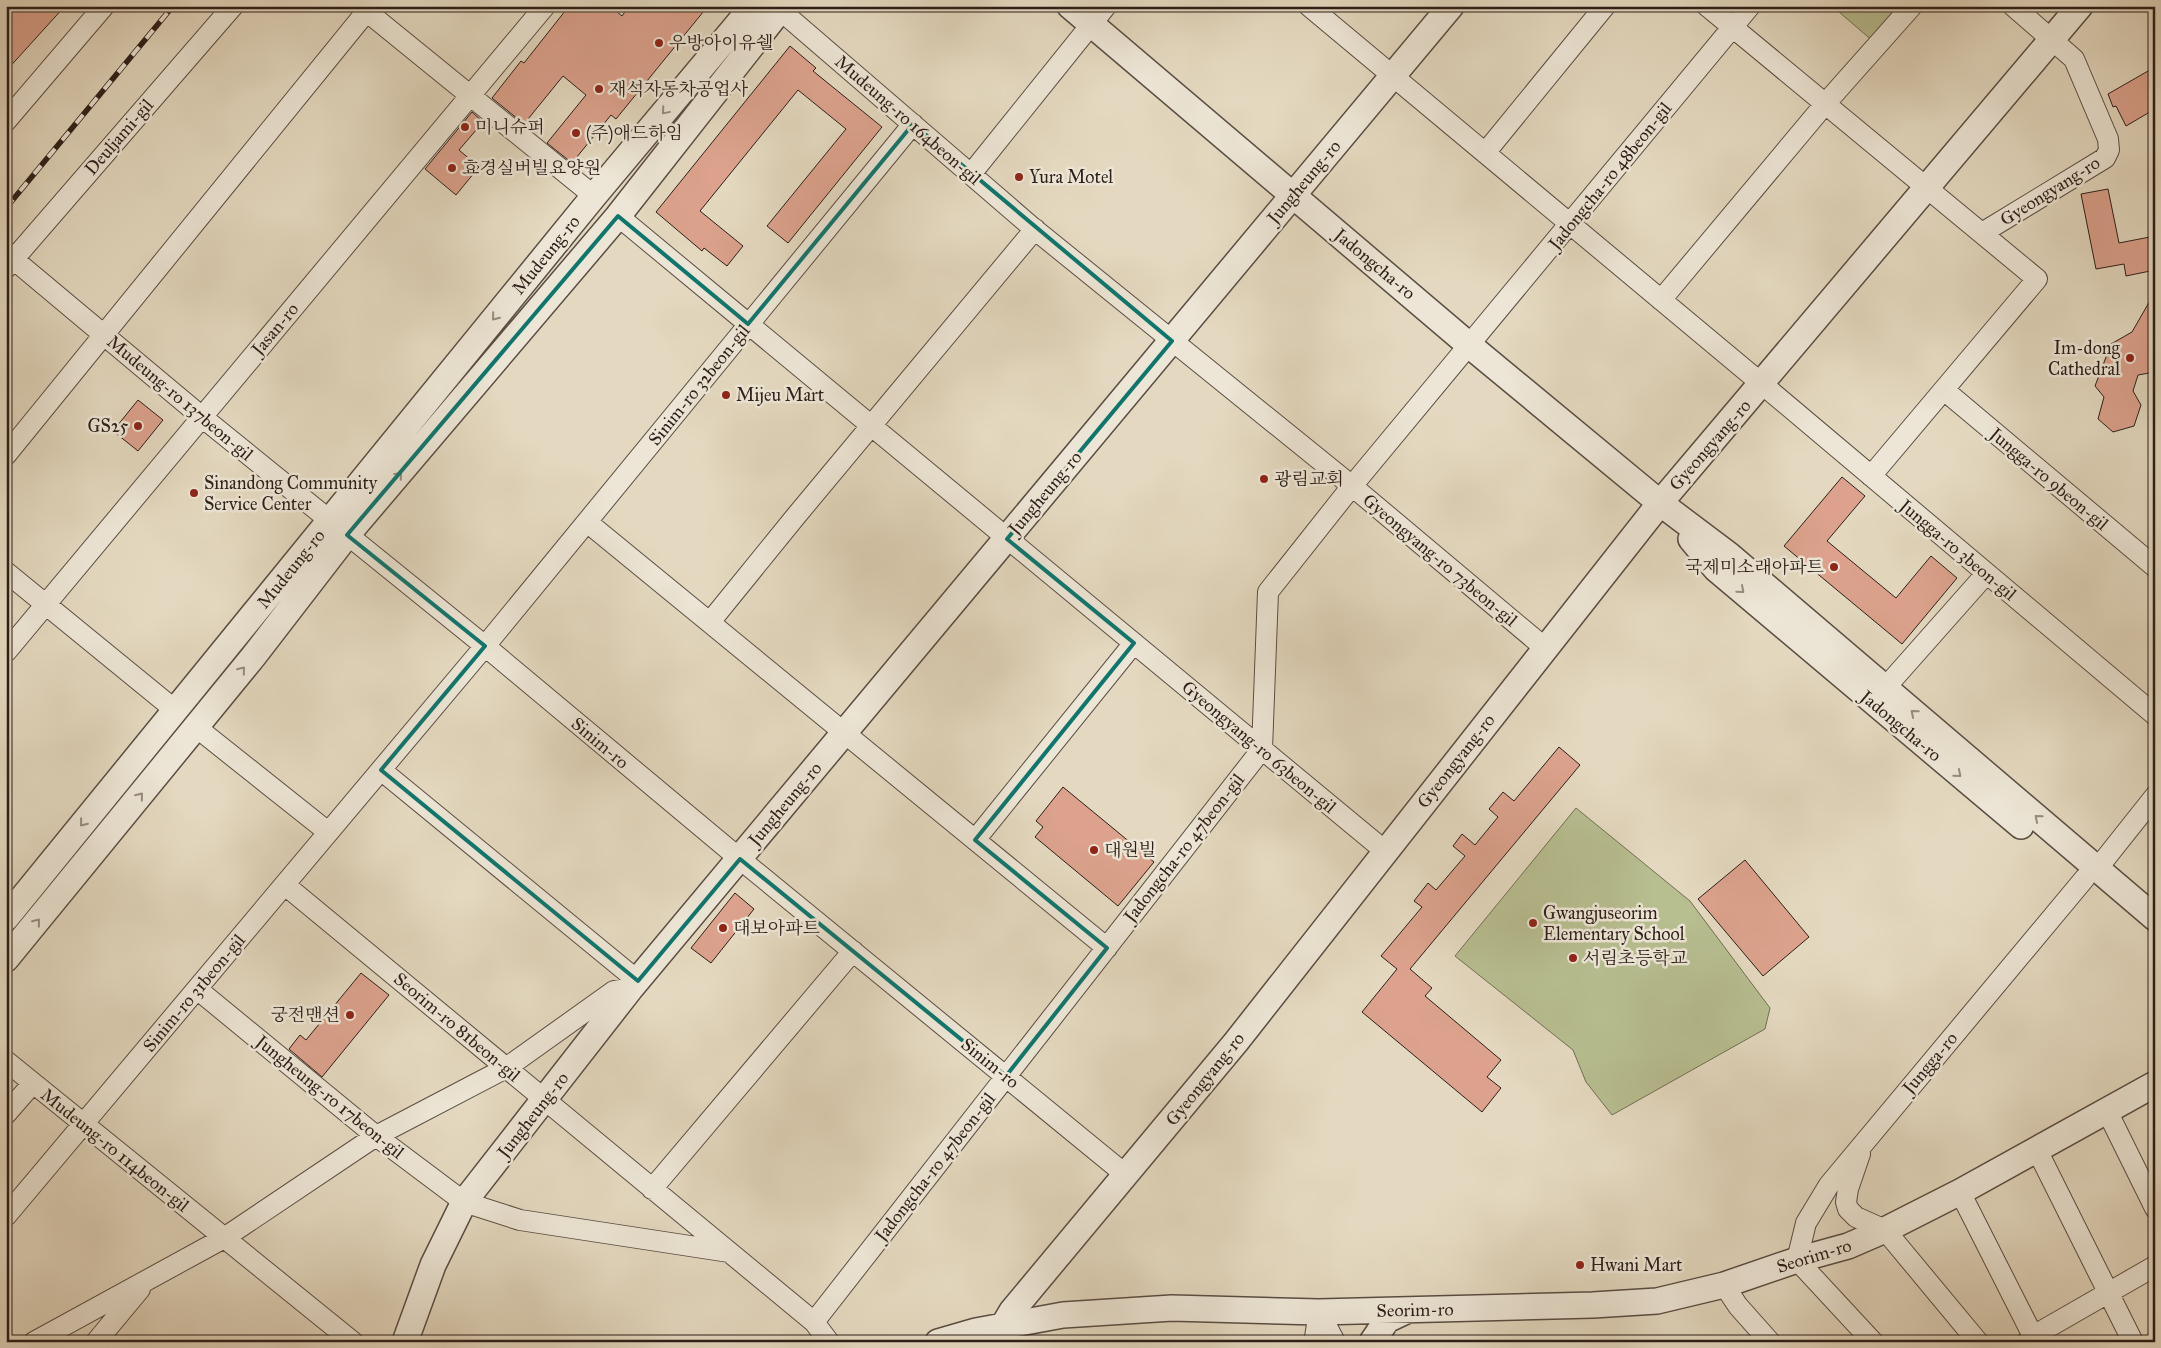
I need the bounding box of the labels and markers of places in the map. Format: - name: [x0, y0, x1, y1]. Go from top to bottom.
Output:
- place label: 우방아이유쉘: [669, 32, 773, 54]
- marker: 우방아이유쉘: [653, 37, 665, 49]
- place label: 재석자동차공업사: [609, 78, 749, 100]
- marker: 재석자동차공업사: [593, 83, 605, 95]
- place label: 미니슈퍼: [475, 116, 545, 138]
- marker: 미니슈퍼: [459, 121, 471, 133]
- place label: (주)애드하임: [586, 122, 683, 145]
- marker: (주)애드하임: [570, 127, 582, 139]
- place label: 효경실버빌요양원: [462, 157, 601, 179]
- marker: 효경실버빌요양원: [446, 162, 458, 174]
- place label: Yura Motel: [1029, 166, 1113, 188]
- marker: Yura Motel: [1013, 171, 1025, 183]
- place label: Im-dong Cathedral: [2048, 337, 2121, 380]
- marker: Im-dong Cathedral: [2124, 352, 2136, 364]
- place label: Mijeu Mart: [736, 384, 825, 406]
- marker: Mijeu Mart: [720, 389, 732, 401]
- place label: GS25: [87, 415, 129, 437]
- marker: GS25: [132, 420, 144, 432]
- place label: 광림교회: [1274, 468, 1344, 490]
- place label: Sinandong Community Service Center: [204, 472, 378, 515]
- marker: 광림교회: [1258, 473, 1270, 485]
- marker: Sinandong Community Service Center: [188, 487, 200, 499]
- place label: 국제미소래아파트: [1685, 556, 1825, 578]
- marker: 국제미소래아파트: [1828, 561, 1840, 573]
- place label: 대원빌: [1104, 839, 1156, 861]
- marker: 대원빌: [1088, 844, 1100, 856]
- place label: Gwangjuseorim Elementary School: [1543, 902, 1685, 945]
- place label: 대보아파트: [733, 917, 821, 939]
- marker: Gwangjuseorim Elementary School: [1527, 917, 1539, 929]
- marker: 대보아파트: [717, 922, 729, 934]
- place label: 서림초등학교: [1583, 947, 1688, 969]
- marker: 서림초등학교: [1567, 952, 1579, 964]
- place label: 궁전맨션: [270, 1004, 340, 1026]
- marker: 궁전맨션: [344, 1009, 356, 1021]
- place label: Hwani Mart: [1590, 1254, 1683, 1276]
- marker: Hwani Mart: [1574, 1259, 1586, 1271]

